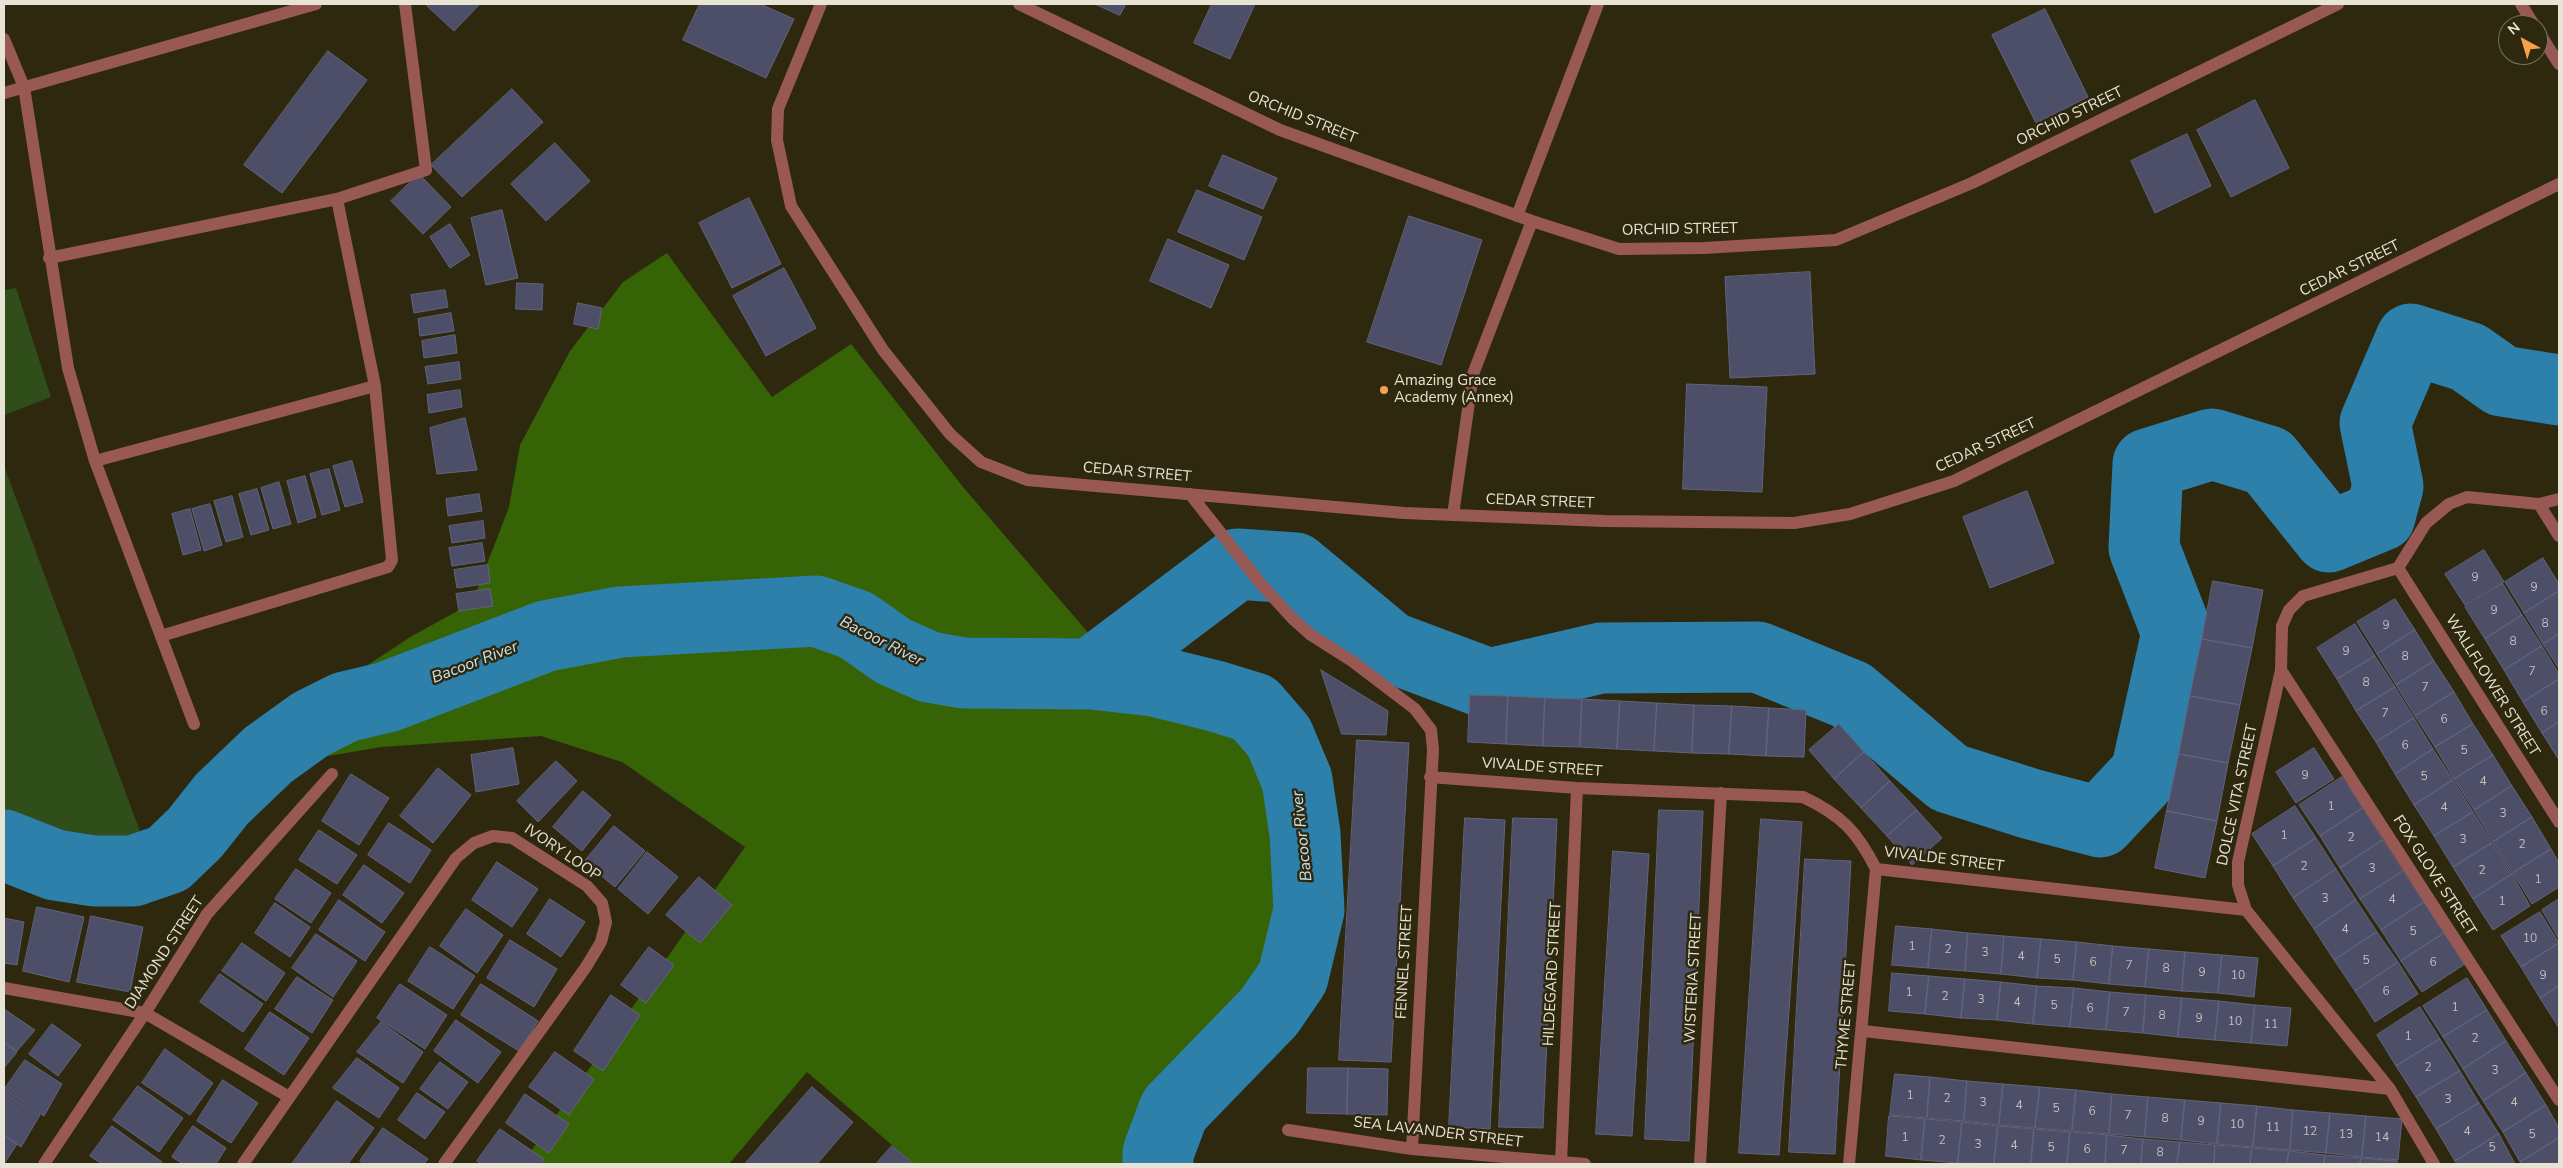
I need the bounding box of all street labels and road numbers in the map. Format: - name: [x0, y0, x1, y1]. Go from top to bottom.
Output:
- street label: ORCHID STREET: [2014, 83, 2126, 151]
- street label: ORCHID STREET: [1245, 88, 1359, 148]
- street label: ORCHID STREET: [1622, 220, 1738, 240]
- street label: CEDAR STREET: [2297, 237, 2403, 301]
- street label: CEDAR STREET: [1933, 415, 2039, 477]
- street label: CEDAR STREET: [1082, 459, 1192, 487]
- street label: CEDAR STREET: [1485, 491, 1595, 513]
- street label: WALLFLOWER STREET: [2441, 612, 2543, 760]
- street label: DOLCE VITA STREET: [2214, 723, 2262, 867]
- street label: VIVALDE STREET: [1481, 755, 1603, 781]
- street label: FOX GLOVE STREET: [2388, 812, 2480, 940]
- street label: IVORY LOOP: [520, 821, 604, 885]
- street label: VIVALDE STREET: [1883, 844, 2005, 876]
- street label: DIAMOND STREET: [122, 893, 208, 1013]
- street label: HILDEGARD STREET: [1540, 901, 1566, 1047]
- street label: FENNEL STREET: [1393, 904, 1417, 1020]
- street label: WISTERIA STREET: [1682, 913, 1706, 1043]
- street label: THYME STREET: [1833, 960, 1861, 1070]
- street label: SEA LAVANDER STREET: [1352, 1114, 1524, 1152]

